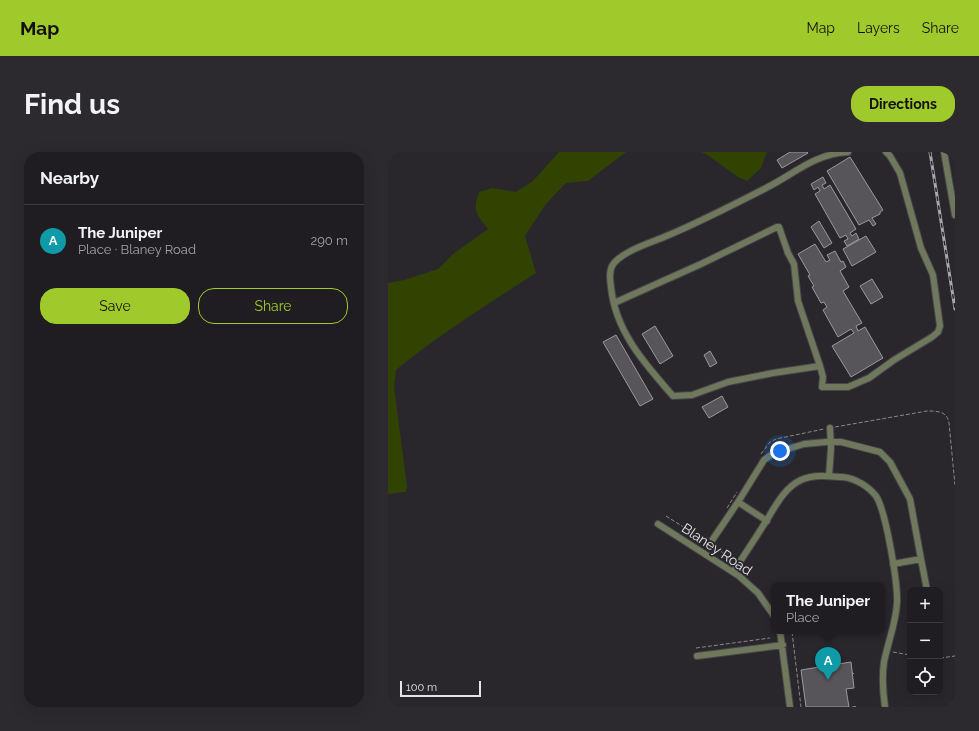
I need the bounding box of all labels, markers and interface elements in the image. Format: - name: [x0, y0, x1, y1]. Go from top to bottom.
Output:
- text: Map: [20, 17, 59, 39]
- text: Map: [807, 20, 835, 36]
- text: Layers: [857, 20, 900, 36]
- text: Share: [922, 20, 959, 36]
- button: Directions: [851, 86, 955, 122]
- text: Find us: [24, 88, 120, 121]
- text: Nearby: [40, 168, 99, 188]
- text: The Juniper: [78, 224, 162, 242]
- text: A: [49, 233, 57, 248]
- text: 290 m: [310, 233, 348, 248]
- text: Place · Blaney Road: [78, 242, 196, 257]
- button: Save: [40, 288, 190, 324]
- button: Share: [198, 288, 348, 324]
- your location: [770, 441, 790, 461]
- street label: Blaney Road: [679, 520, 755, 578]
- popup: [771, 582, 885, 634]
- map controls: [907, 587, 943, 695]
- button: +: [907, 587, 943, 623]
- text: The Juniper: [786, 592, 870, 610]
- text: Place: [786, 610, 819, 625]
- button: −: [907, 623, 943, 659]
- pin: A: [815, 647, 841, 680]
- button: locate: [907, 659, 943, 695]
- scale bar: [400, 679, 481, 698]
- text: 100 m: [406, 681, 437, 694]

